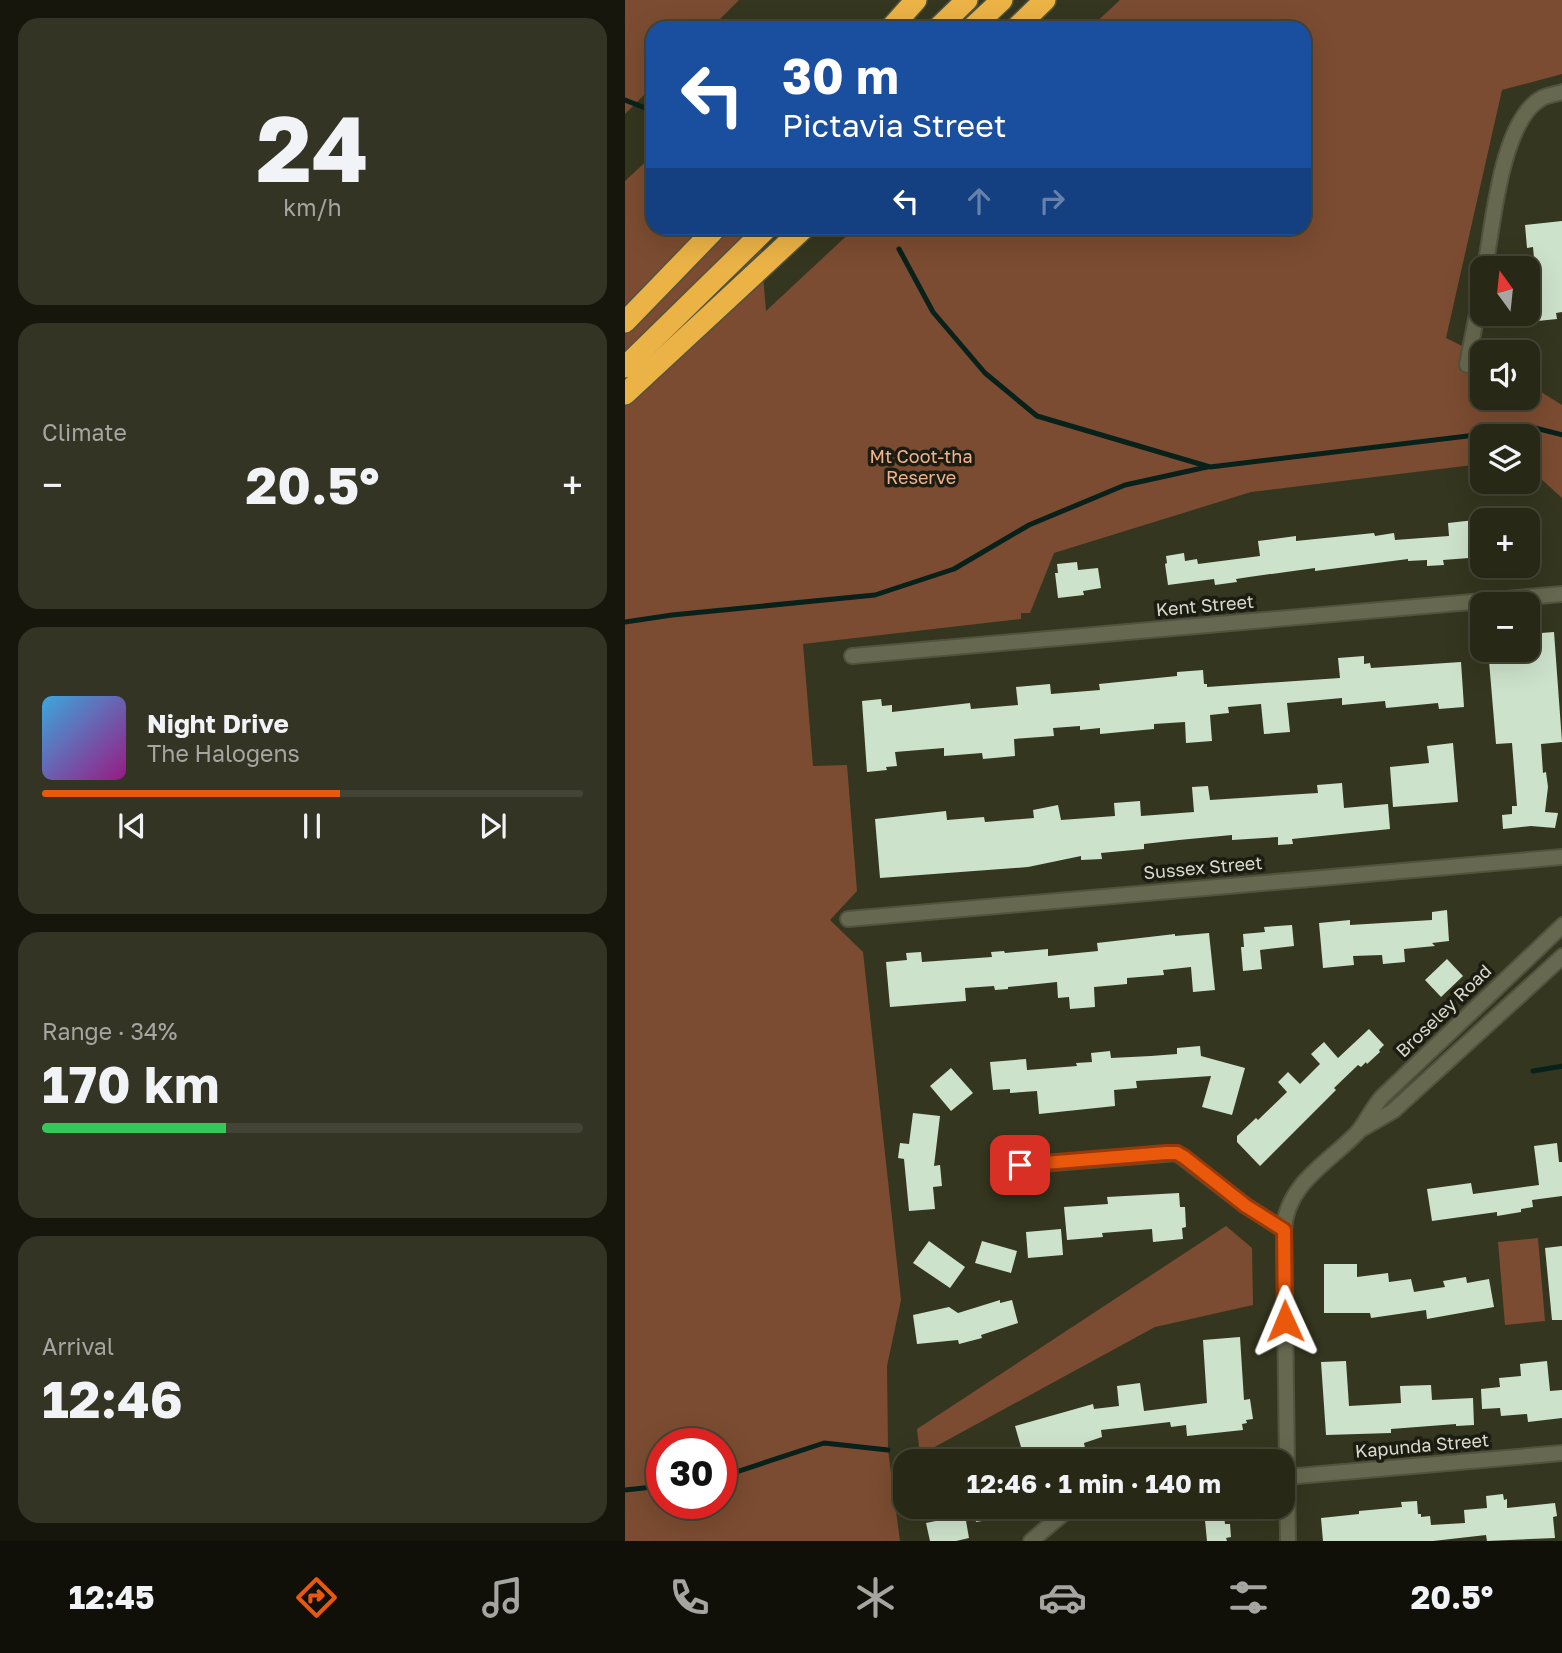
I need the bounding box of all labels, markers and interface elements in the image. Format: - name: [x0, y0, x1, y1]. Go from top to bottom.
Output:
- text: 30 m: [782, 46, 899, 105]
- icon: left: [667, 49, 758, 140]
- text: 24: [256, 93, 369, 202]
- text: Pictavia Street: [782, 106, 1007, 144]
- icon: left: [887, 182, 925, 220]
- icon: ahead: [960, 182, 998, 220]
- icon: right: [1033, 182, 1071, 220]
- text: km/h: [283, 193, 342, 221]
- north arrow: [1470, 256, 1540, 326]
- map controls: [1470, 256, 1540, 662]
- button: sound: [1470, 340, 1540, 410]
- text: Climate: [42, 418, 127, 446]
- button: layers: [1470, 424, 1540, 494]
- park label: Mt Coot-tha Reserve: [869, 445, 973, 488]
- text: 20.5°: [245, 453, 380, 515]
- text: −: [42, 462, 63, 507]
- text: +: [562, 462, 583, 507]
- button: +: [1470, 508, 1540, 578]
- street label: Kent Street: [1155, 590, 1255, 620]
- button: −: [1470, 592, 1540, 662]
- text: Night Drive: [147, 708, 289, 739]
- text: The Halogens: [147, 739, 300, 767]
- icon: previous: [113, 807, 151, 845]
- icon: pause: [293, 807, 331, 845]
- icon: next: [474, 807, 512, 845]
- street label: Sussex Street: [1143, 851, 1263, 883]
- street label: Broseley Road: [1391, 959, 1496, 1061]
- text: Range · 34%: [42, 1017, 177, 1045]
- text: 170 km: [42, 1052, 220, 1114]
- pin: [990, 1135, 1050, 1195]
- icon: arrive: [1001, 1146, 1039, 1184]
- position arrow: [1248, 1284, 1322, 1358]
- text: Arrival: [42, 1332, 114, 1360]
- text: 12:46: [42, 1367, 183, 1429]
- speed limit sign: 30: [646, 1428, 737, 1519]
- street label: Kapunda Street: [1354, 1428, 1490, 1462]
- text: 12:46 · 1 min · 140 m: [967, 1468, 1221, 1499]
- icon: directions: [292, 1573, 341, 1622]
- icon: music: [478, 1573, 527, 1622]
- icon: phone: [665, 1573, 714, 1622]
- icon: climate: [851, 1573, 900, 1622]
- icon: car: [1038, 1573, 1087, 1622]
- icon: filters: [1224, 1573, 1273, 1622]
- text: 12:45: [69, 1578, 154, 1616]
- text: 20.5°: [1411, 1578, 1493, 1616]

